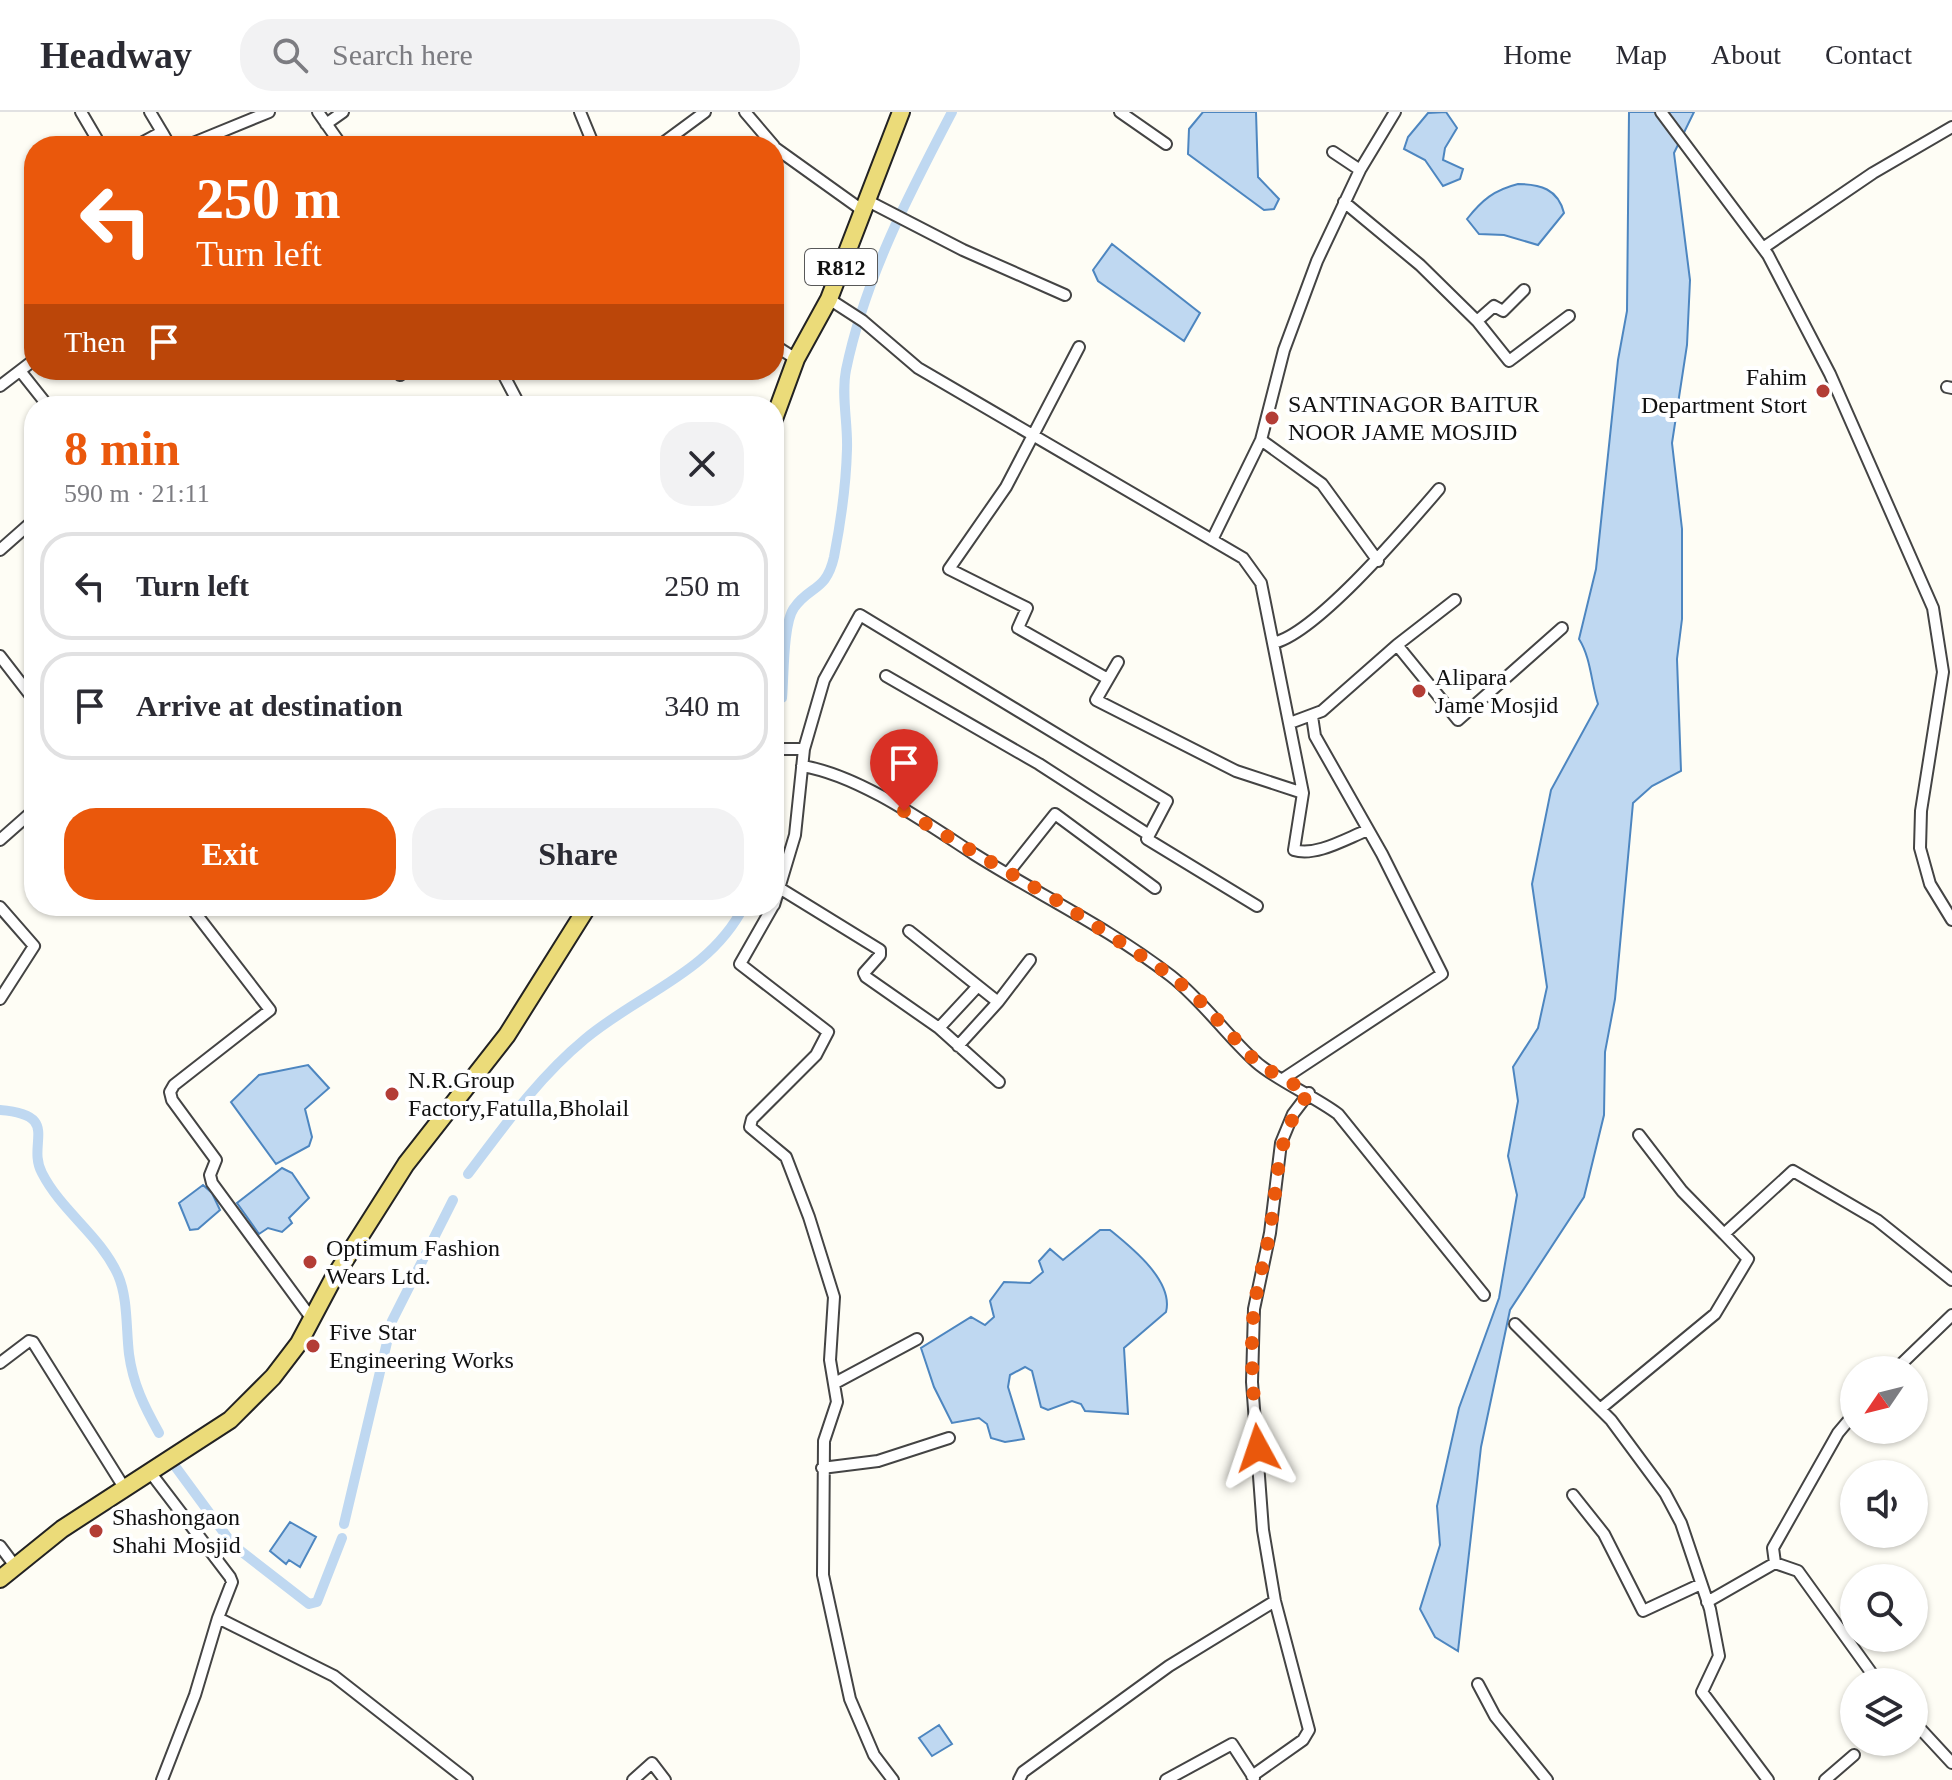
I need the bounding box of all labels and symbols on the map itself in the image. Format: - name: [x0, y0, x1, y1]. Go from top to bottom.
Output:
- road number: R812: [805, 249, 877, 285]
- place label: Fahim Department Stort: [1641, 364, 1807, 418]
- marker: Fahim Department Stort: [1814, 382, 1832, 400]
- place label: SANTINAGOR BAITUR NOOR JAME MOSJID: [1288, 391, 1539, 445]
- marker: SANTINAGOR BAITUR NOOR JAME MOSJID: [1263, 409, 1281, 427]
- place label: Alipara Jame Mosjid: [1435, 664, 1558, 718]
- marker: Alipara Jame Mosjid: [1410, 682, 1428, 700]
- pin: [870, 729, 938, 811]
- place label: N.R.Group Factory,Fatulla,Bholail: [408, 1067, 629, 1121]
- marker: N.R.Group Factory,Fatulla,Bholail: [383, 1085, 401, 1103]
- place label: Optimum Fashion Wears Ltd.: [326, 1235, 500, 1289]
- marker: Optimum Fashion Wears Ltd.: [301, 1253, 319, 1271]
- place label: Five Star Engineering Works: [329, 1319, 514, 1373]
- marker: Five Star Engineering Works: [304, 1337, 322, 1355]
- north arrow: [1840, 1356, 1928, 1444]
- position arrow: [1216, 1406, 1300, 1490]
- place label: Shashongaon Shahi Mosjid: [112, 1504, 241, 1558]
- marker: Shashongaon Shahi Mosjid: [87, 1522, 105, 1540]

